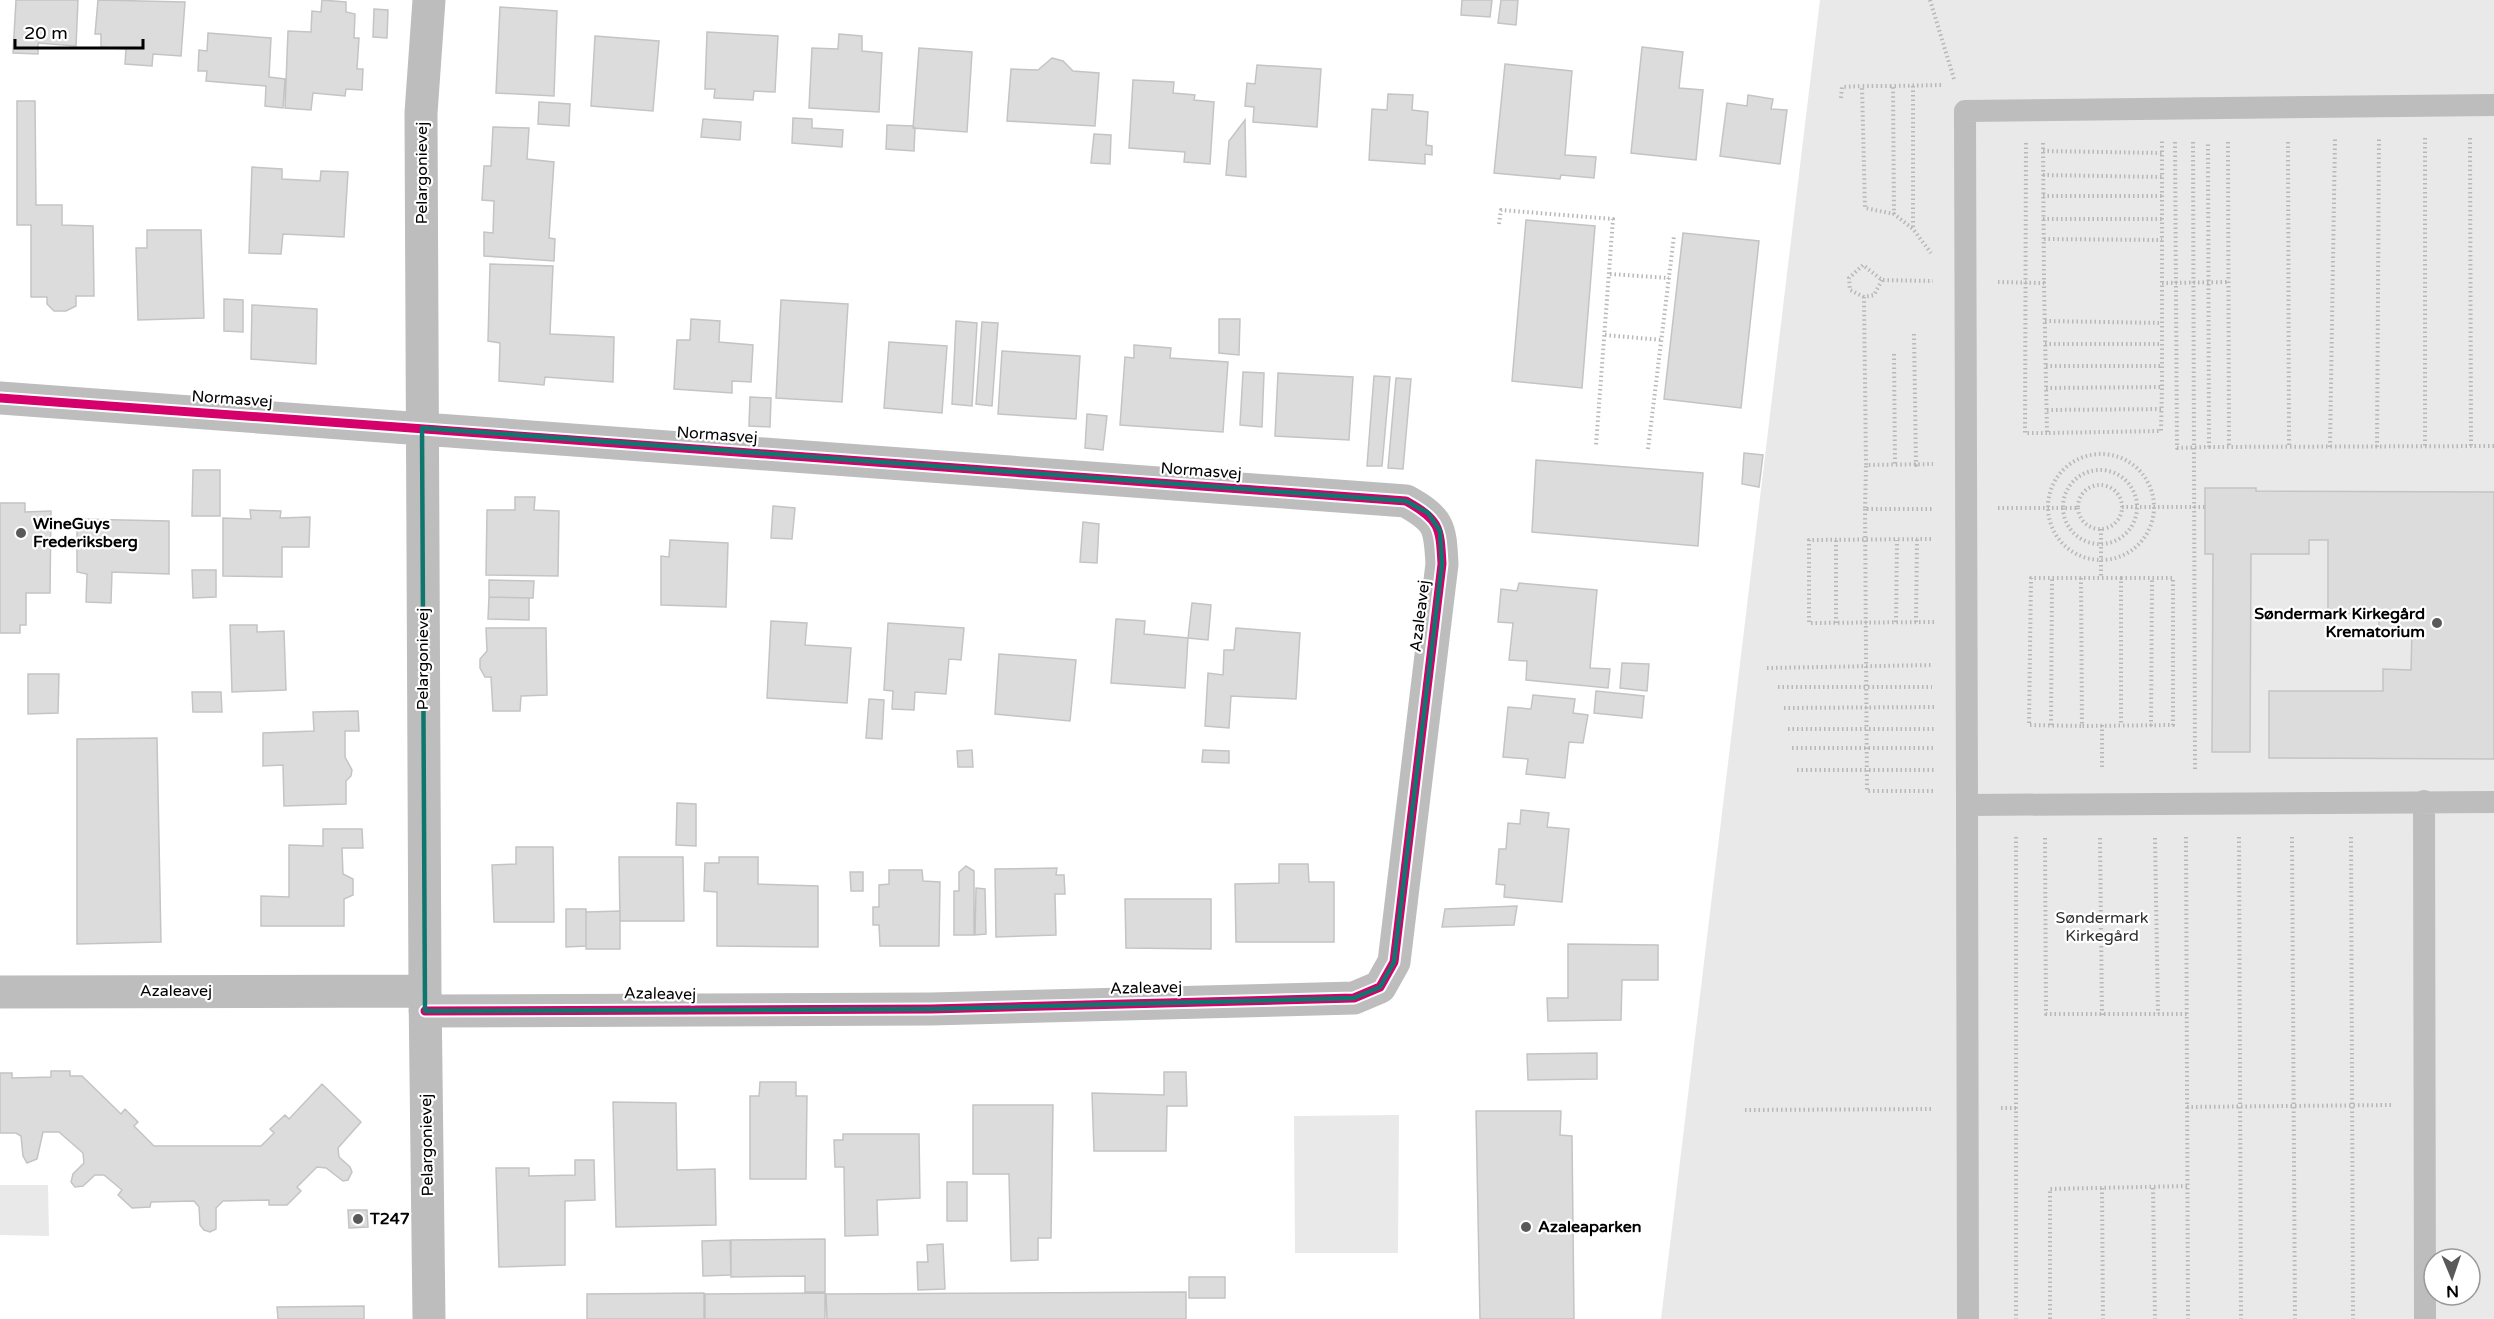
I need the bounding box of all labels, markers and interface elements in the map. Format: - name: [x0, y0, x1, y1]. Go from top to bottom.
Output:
- scale bar: [15, 12, 142, 50]
- text: 20 m: [24, 22, 68, 44]
- street label: Pelargonievej: [412, 122, 432, 224]
- street label: Normasvej: [191, 386, 273, 412]
- street label: Normasvej: [676, 422, 758, 448]
- street label: Normasvej: [1160, 458, 1242, 484]
- place label: WineGuys Frederiksberg: [33, 514, 138, 552]
- marker: WineGuys Frederiksberg: [14, 526, 28, 540]
- street label: Azaleavej: [1406, 579, 1434, 653]
- place label: Søndermark Kirkegård Krematorium: [2254, 604, 2425, 642]
- street label: Pelargonievej: [413, 608, 433, 710]
- marker: Søndermark Kirkegård Krematorium: [2430, 616, 2444, 630]
- park label: Søndermark Kirkegård: [2055, 908, 2149, 946]
- street label: Azaleavej: [1110, 977, 1182, 999]
- street label: Azaleavej: [140, 981, 212, 1001]
- street label: Azaleavej: [624, 983, 696, 1005]
- street label: Pelargonievej: [416, 1094, 438, 1196]
- place label: T247: [369, 1209, 410, 1229]
- marker: T247: [351, 1212, 365, 1226]
- place label: Azaleaparken: [1538, 1217, 1642, 1237]
- marker: Azaleaparken: [1519, 1220, 1533, 1234]
- north arrow: [2422, 1247, 2482, 1307]
- text: N: [2446, 1281, 2459, 1301]

